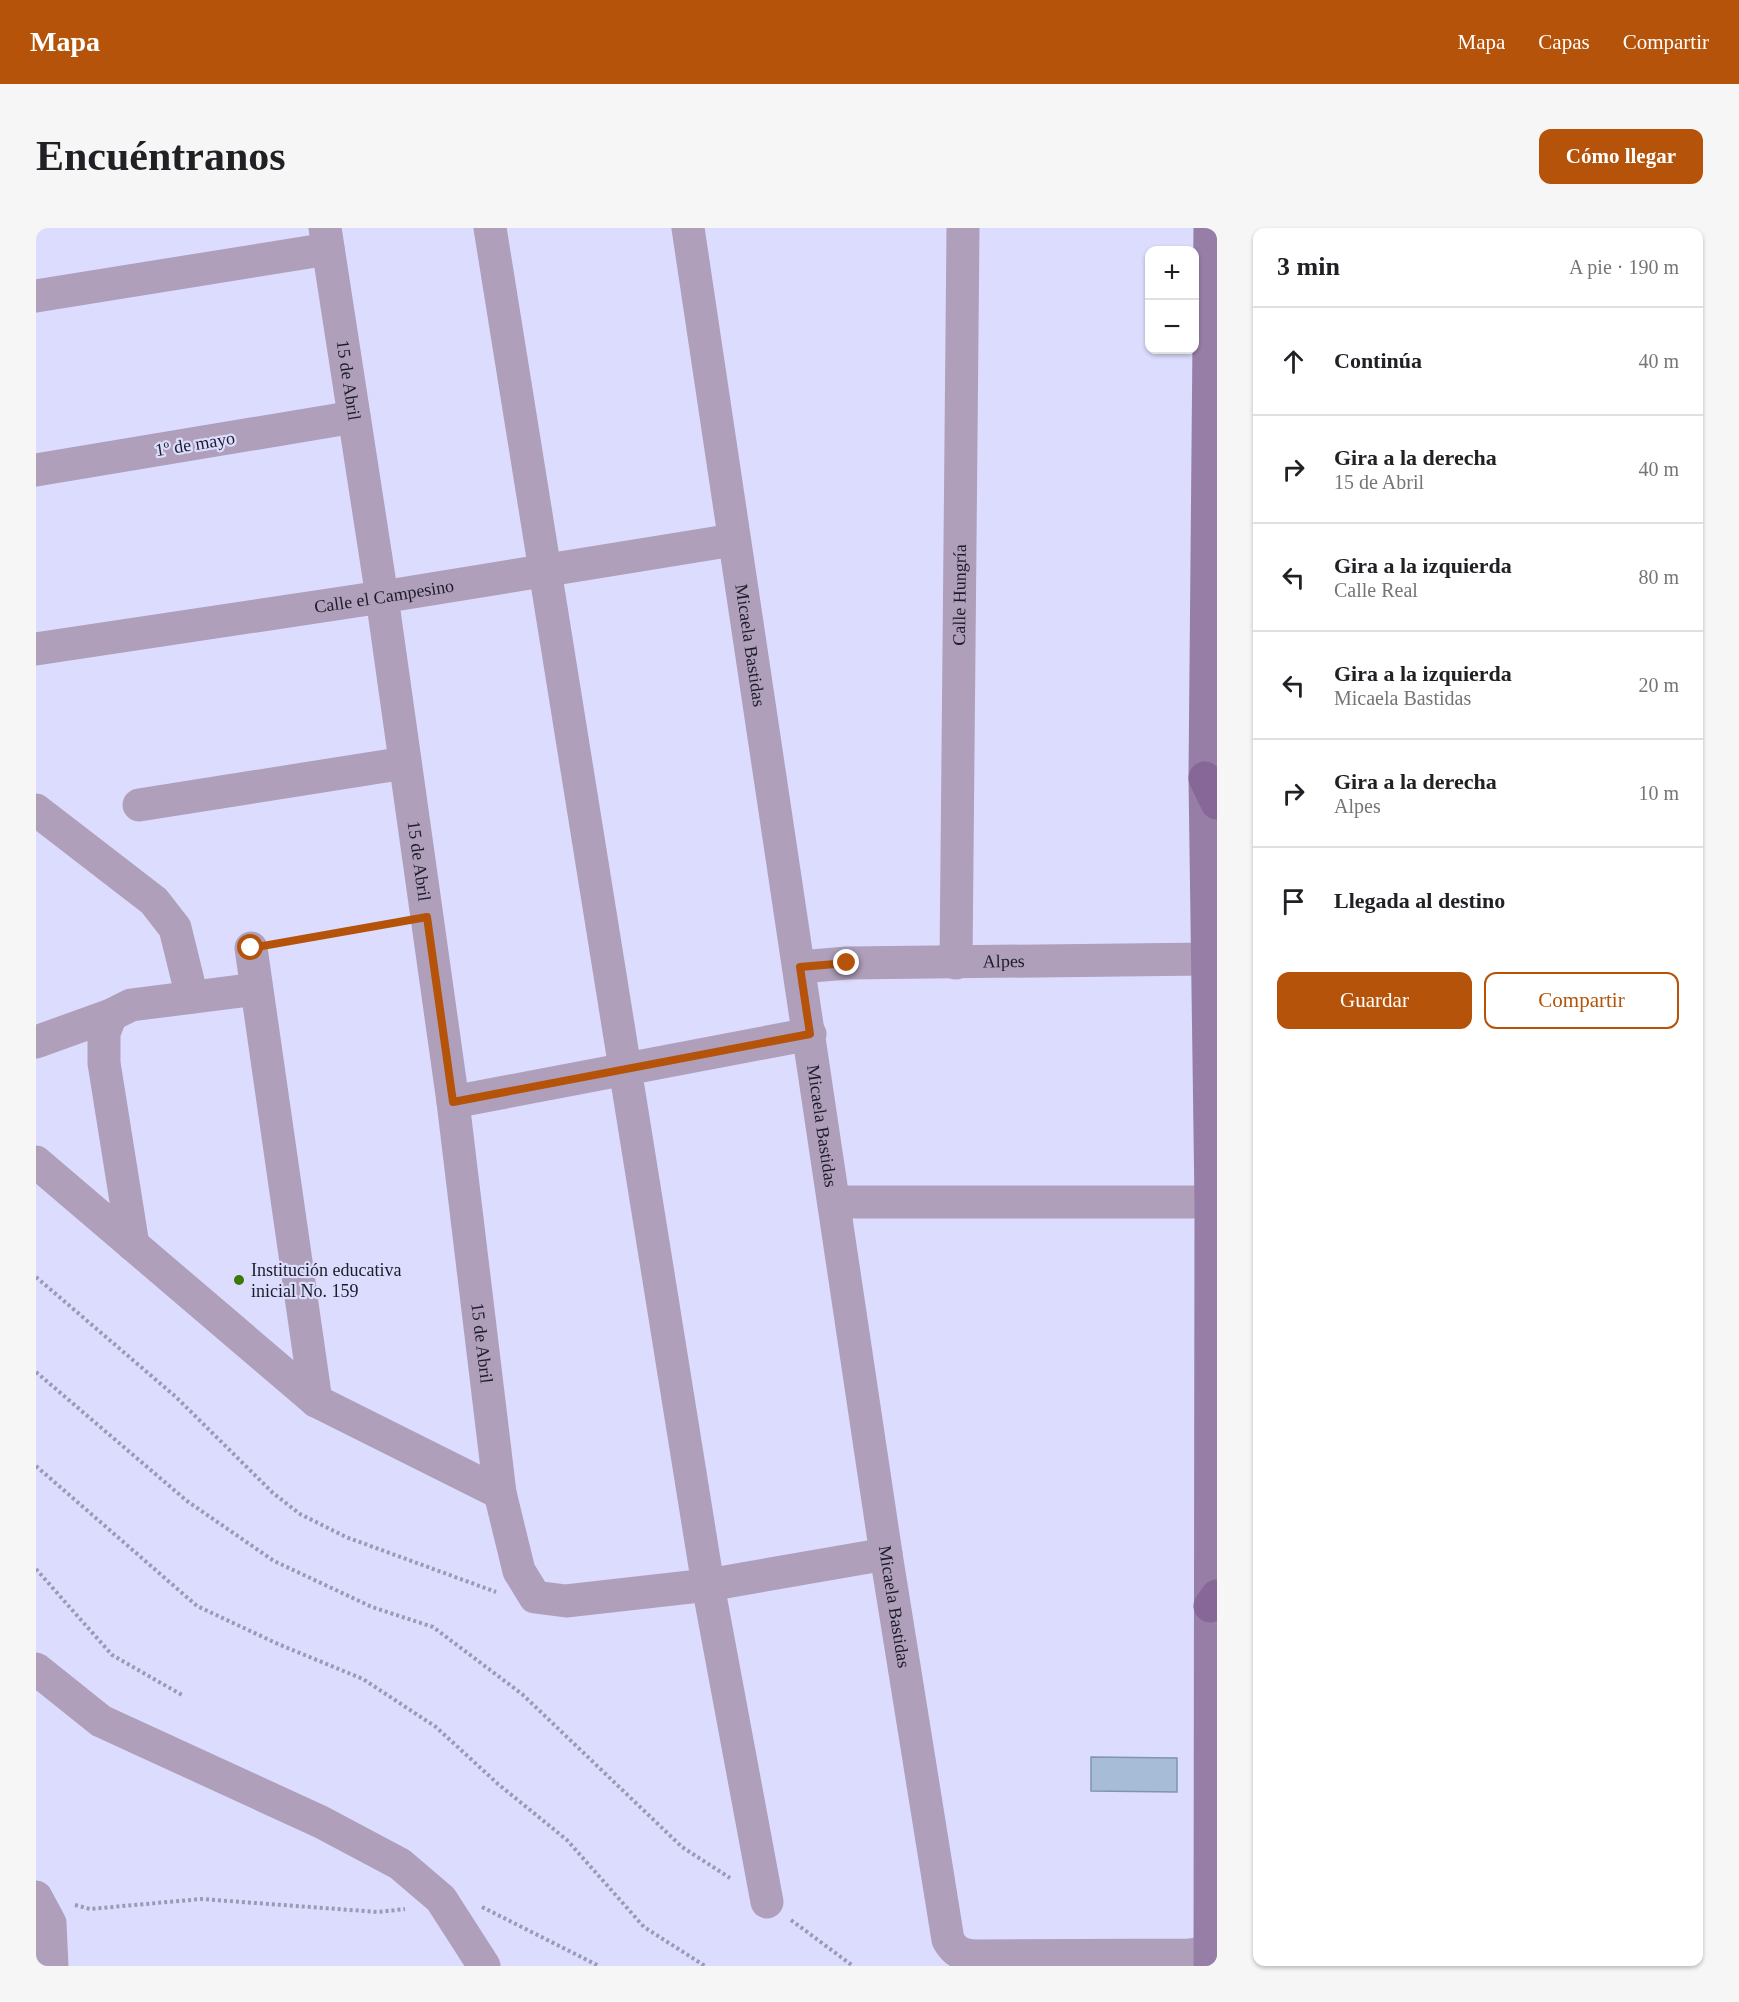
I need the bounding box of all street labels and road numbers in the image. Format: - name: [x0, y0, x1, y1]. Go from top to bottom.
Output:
- street label: 15 de Abril: [332, 339, 365, 422]
- street label: 1º de mayo: [154, 428, 236, 460]
- street label: Calle Hungría: [949, 544, 970, 646]
- street label: Calle el Campesino: [313, 575, 455, 617]
- street label: Micaela Bastidas: [731, 583, 769, 708]
- street label: 15 de Abril: [404, 820, 435, 903]
- street label: Alpes: [983, 951, 1025, 971]
- street label: Micaela Bastidas: [803, 1063, 841, 1189]
- street label: 15 de Abril: [467, 1301, 497, 1384]
- street label: Micaela Bastidas: [875, 1544, 914, 1669]

